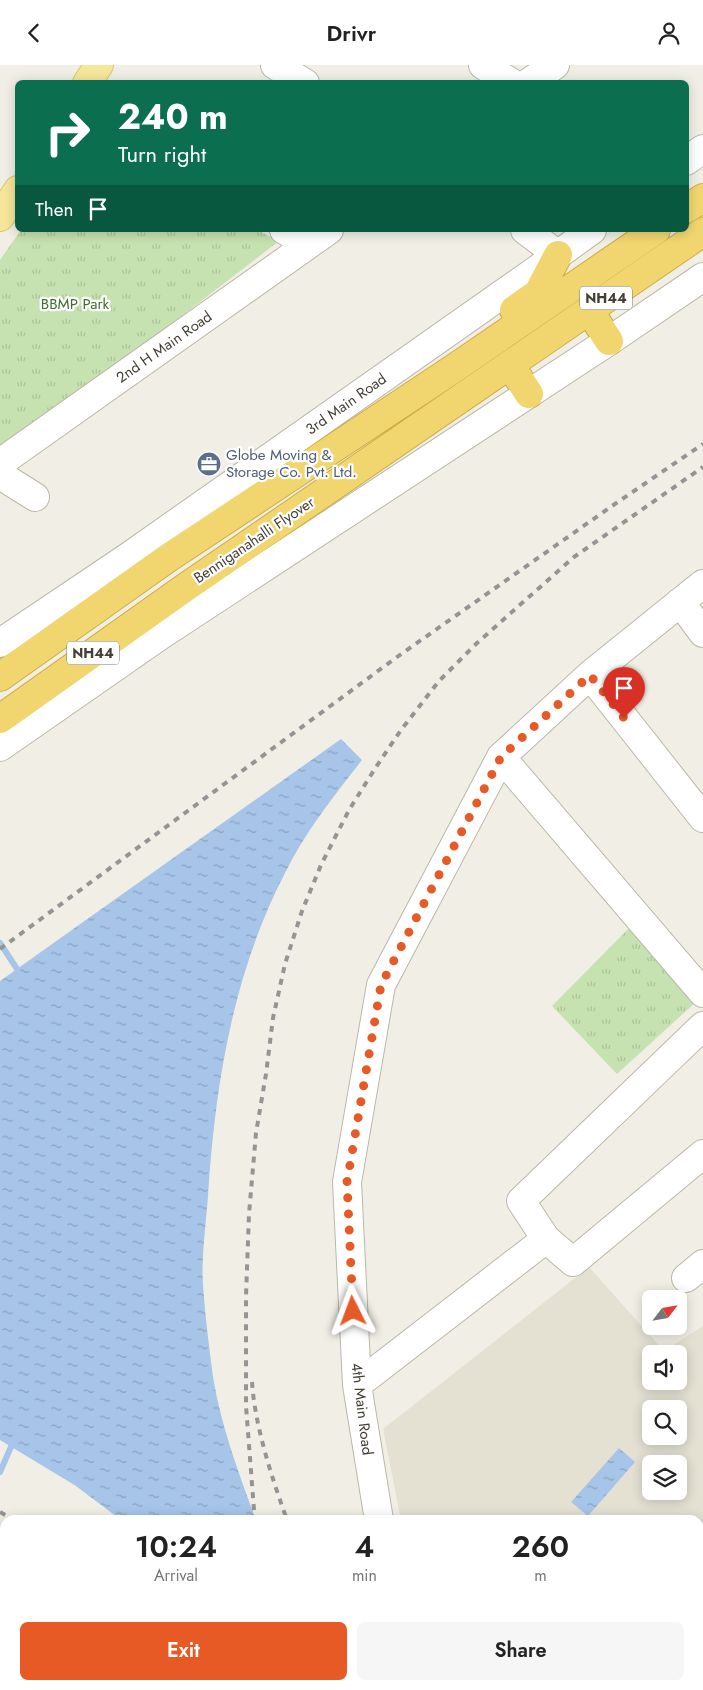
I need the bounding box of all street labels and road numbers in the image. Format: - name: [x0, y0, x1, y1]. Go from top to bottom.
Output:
- road number: NH44: [580, 287, 632, 309]
- street label: 2nd H Main Road: [112, 306, 216, 388]
- street label: 3rd Main Road: [301, 368, 391, 440]
- street label: Benniganahalli Flyover: [189, 491, 320, 589]
- road number: NH44: [67, 641, 119, 665]
- street label: 4th Main Road: [345, 1362, 379, 1456]

